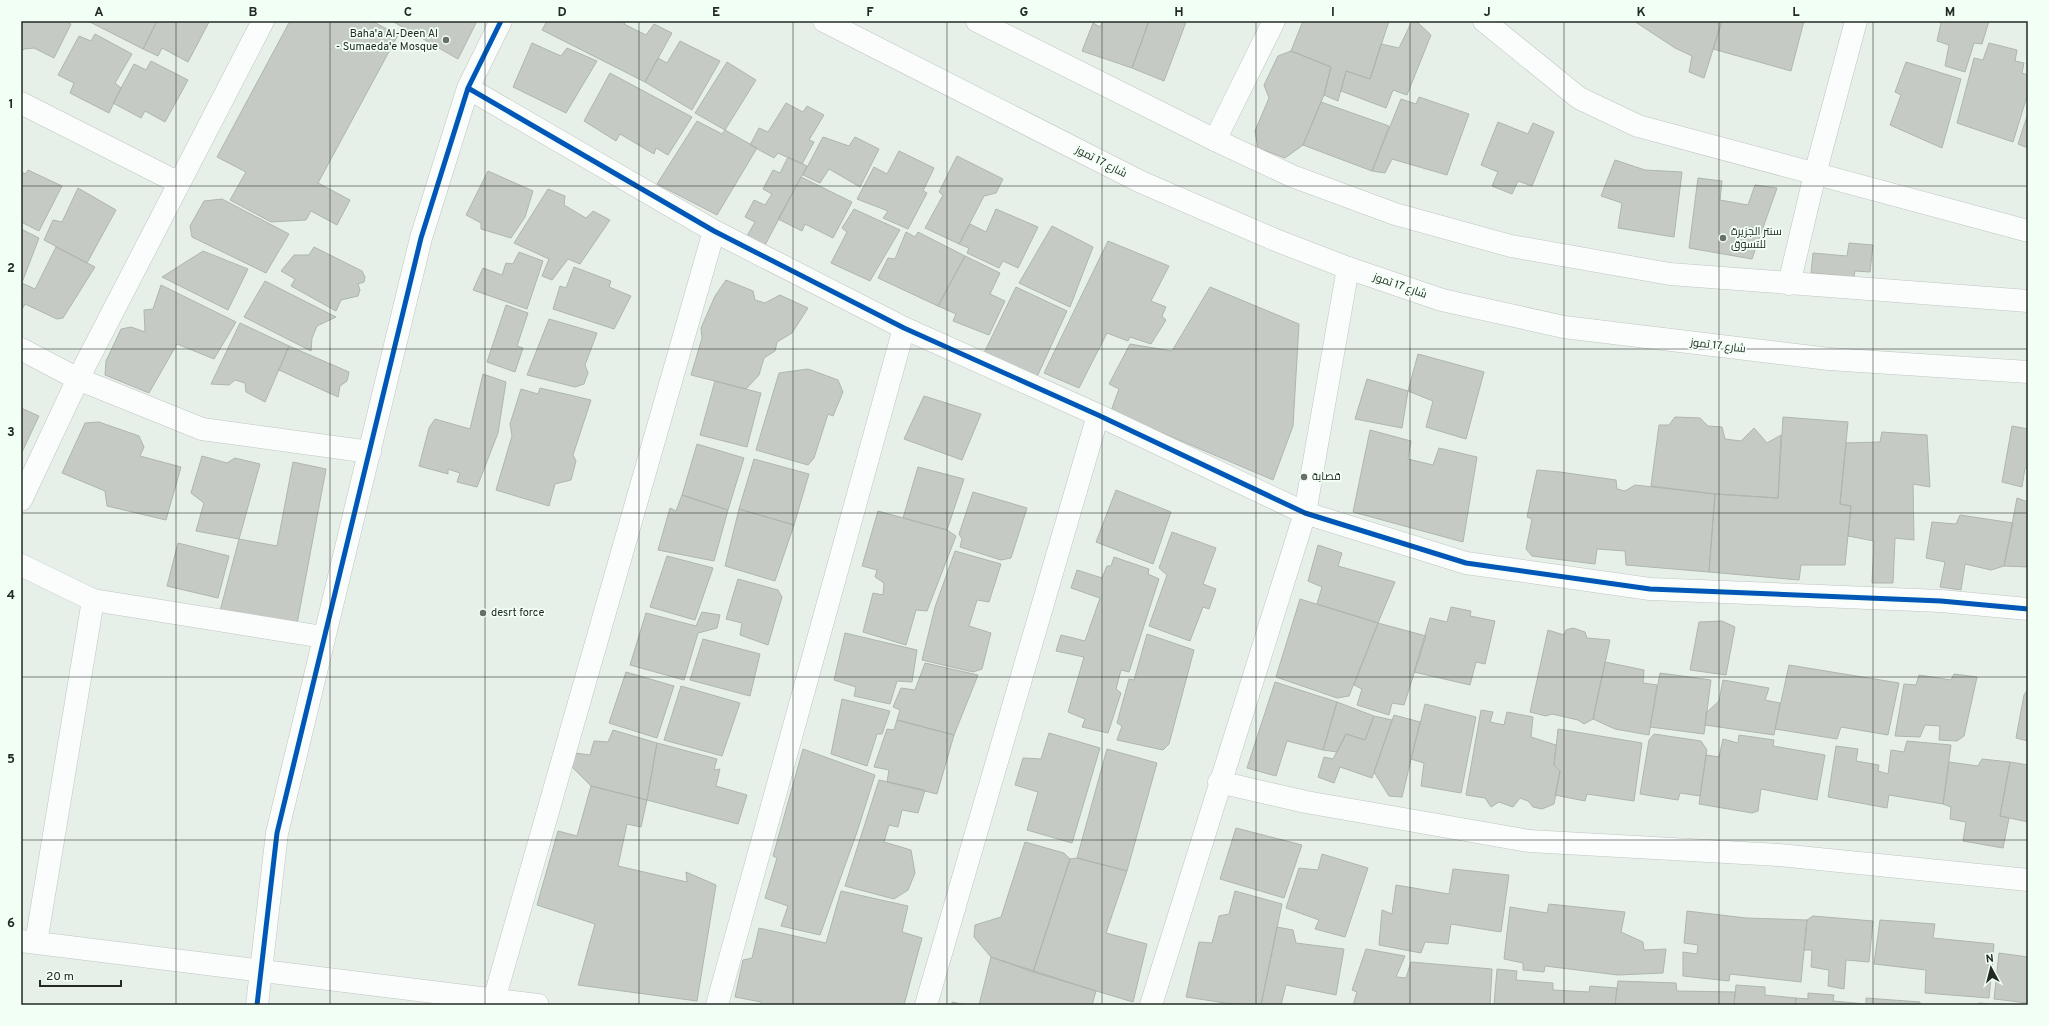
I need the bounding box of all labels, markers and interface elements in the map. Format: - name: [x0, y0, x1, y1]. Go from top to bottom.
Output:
- text: A: [94, 5, 104, 21]
- text: B: [249, 5, 258, 21]
- text: C: [404, 5, 412, 21]
- text: D: [557, 5, 567, 21]
- text: E: [712, 5, 720, 21]
- text: F: [866, 5, 874, 21]
- text: G: [1020, 5, 1029, 21]
- text: H: [1174, 5, 1184, 21]
- text: I: [1331, 5, 1335, 21]
- text: J: [1483, 5, 1491, 21]
- text: K: [1636, 5, 1646, 21]
- text: L: [1792, 5, 1800, 21]
- text: M: [1945, 5, 1955, 21]
- place label: Baha'a Al-Deen Al - Sumaeda'e Mosque: [336, 27, 438, 54]
- marker: Baha'a Al-Deen Al - Sumaeda'e Mosque: [441, 35, 451, 45]
- text: 1: [8, 97, 14, 113]
- street label: شارع 17 تموز: [1072, 143, 1129, 181]
- place label: سنتر الجزيرة للتسوق: [1731, 225, 1782, 252]
- marker: سنتر الجزيرة للتسوق: [1718, 233, 1728, 243]
- text: 2: [7, 261, 15, 277]
- street label: شارع 17 تموز: [1370, 270, 1429, 302]
- street label: شارع 17 تموز: [1688, 336, 1747, 356]
- text: 3: [7, 425, 15, 441]
- place label: قصابة: [1312, 470, 1341, 484]
- marker: قصابة: [1299, 472, 1309, 482]
- text: 4: [7, 588, 15, 604]
- place label: desrt force: [491, 606, 544, 620]
- marker: desrt force: [478, 608, 488, 618]
- text: 5: [7, 752, 15, 768]
- text: 6: [7, 916, 15, 932]
- north arrow: [1971, 948, 2011, 988]
- text: N: [1985, 952, 1995, 966]
- scale bar: [40, 962, 121, 988]
- text: 20 m: [46, 969, 74, 985]

